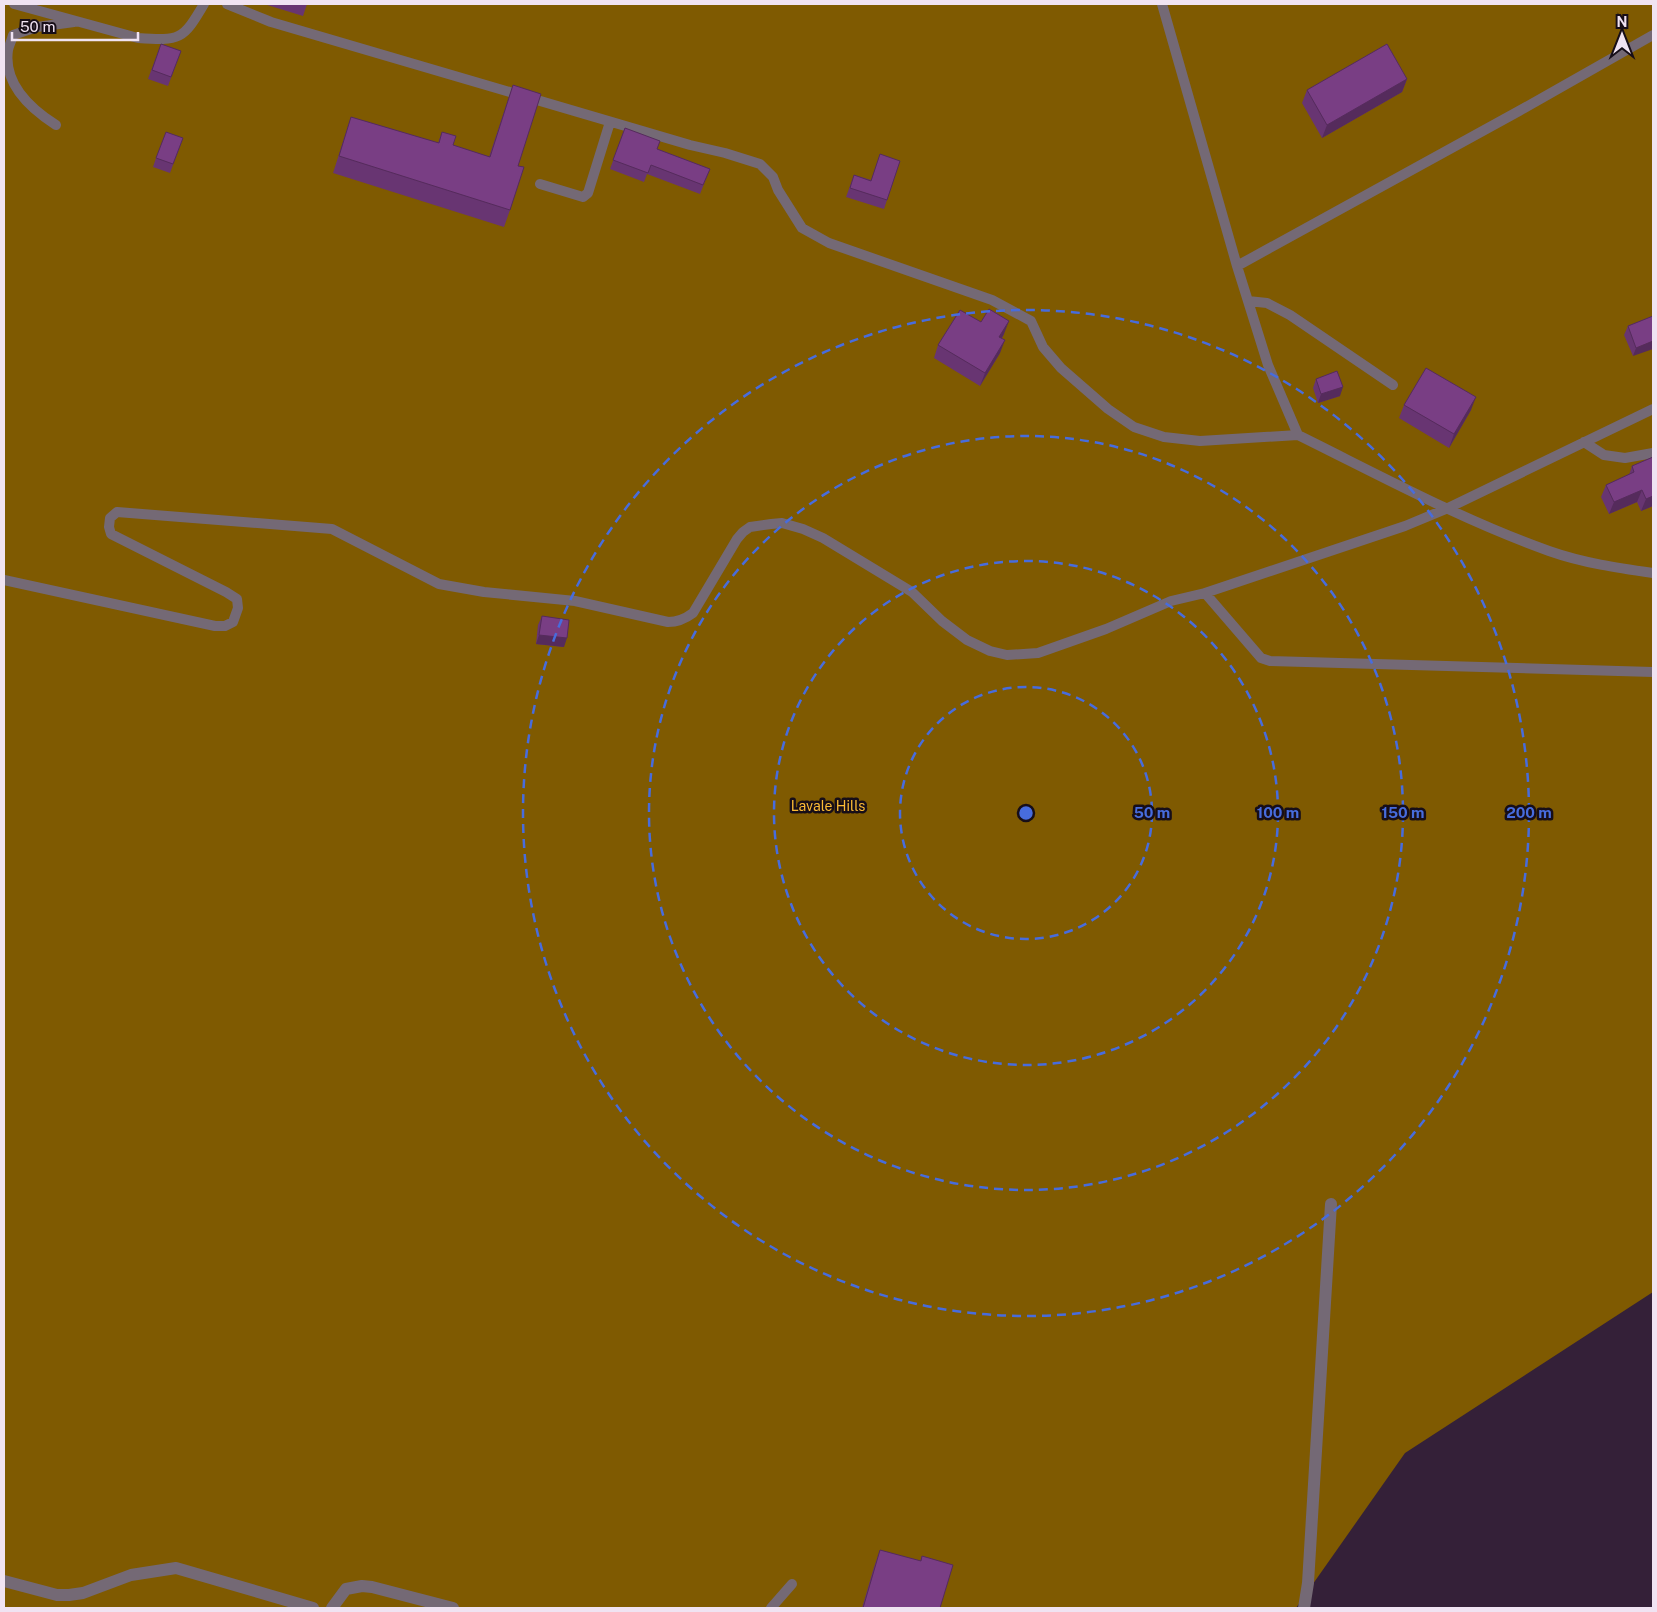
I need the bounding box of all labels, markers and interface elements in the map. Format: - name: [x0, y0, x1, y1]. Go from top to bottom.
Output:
- scale bar: [12, 10, 139, 42]
- north arrow: [1597, 10, 1647, 60]
- text: N: [1617, 14, 1627, 30]
- text: 50 m: [20, 18, 55, 35]
- park label: Lavale Hills: [791, 798, 865, 814]
- centre of rings: [1017, 804, 1035, 822]
- text: 50 m: [1134, 804, 1170, 821]
- text: 100 m: [1257, 804, 1299, 821]
- text: 150 m: [1381, 804, 1425, 821]
- text: 200 m: [1506, 804, 1552, 821]

